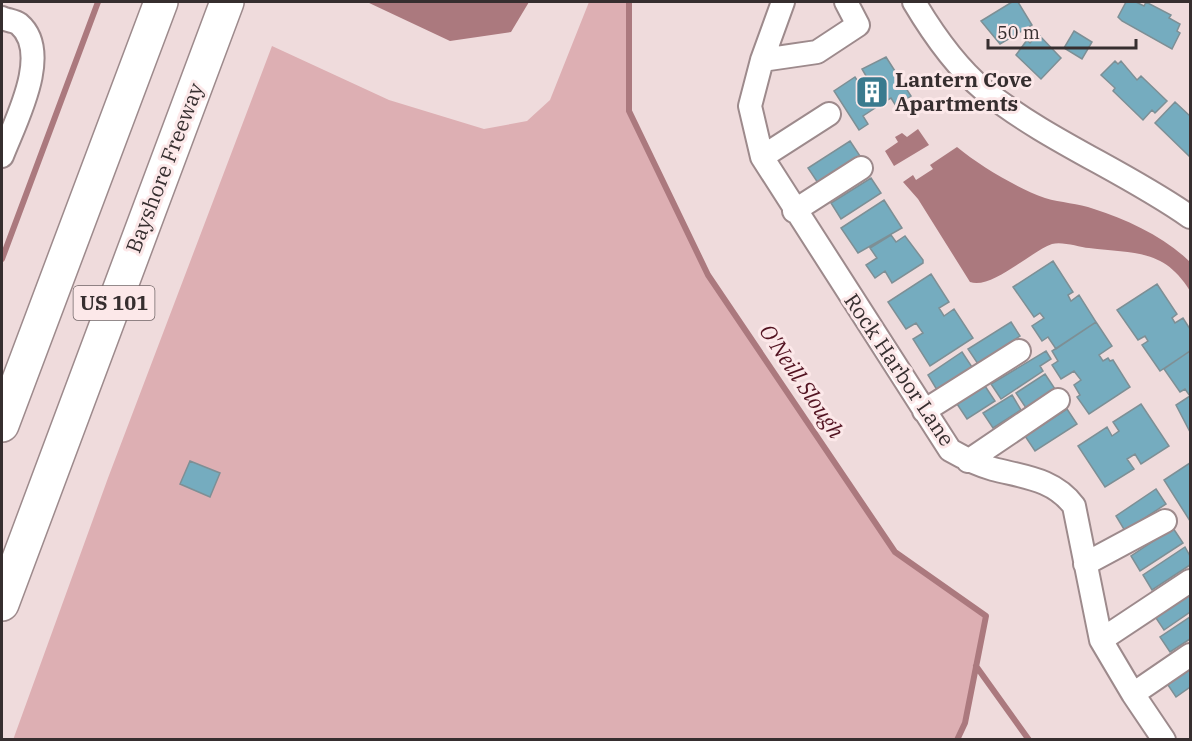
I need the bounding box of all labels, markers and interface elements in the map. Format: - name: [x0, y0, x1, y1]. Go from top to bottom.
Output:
- scale bar: [988, 12, 1136, 50]
- text: 50 m: [997, 21, 1040, 44]
- place label: Lantern Cove Apartments: [895, 65, 1032, 117]
- building icon: Lantern Cove Apartments: [854, 74, 890, 110]
- street label: Bayshore Freeway: [119, 78, 210, 257]
- road number: US 101: [74, 286, 154, 320]
- street label: Rock Harbor Lane: [838, 288, 961, 451]
- water label: O'Neill Slough: [753, 318, 851, 444]

